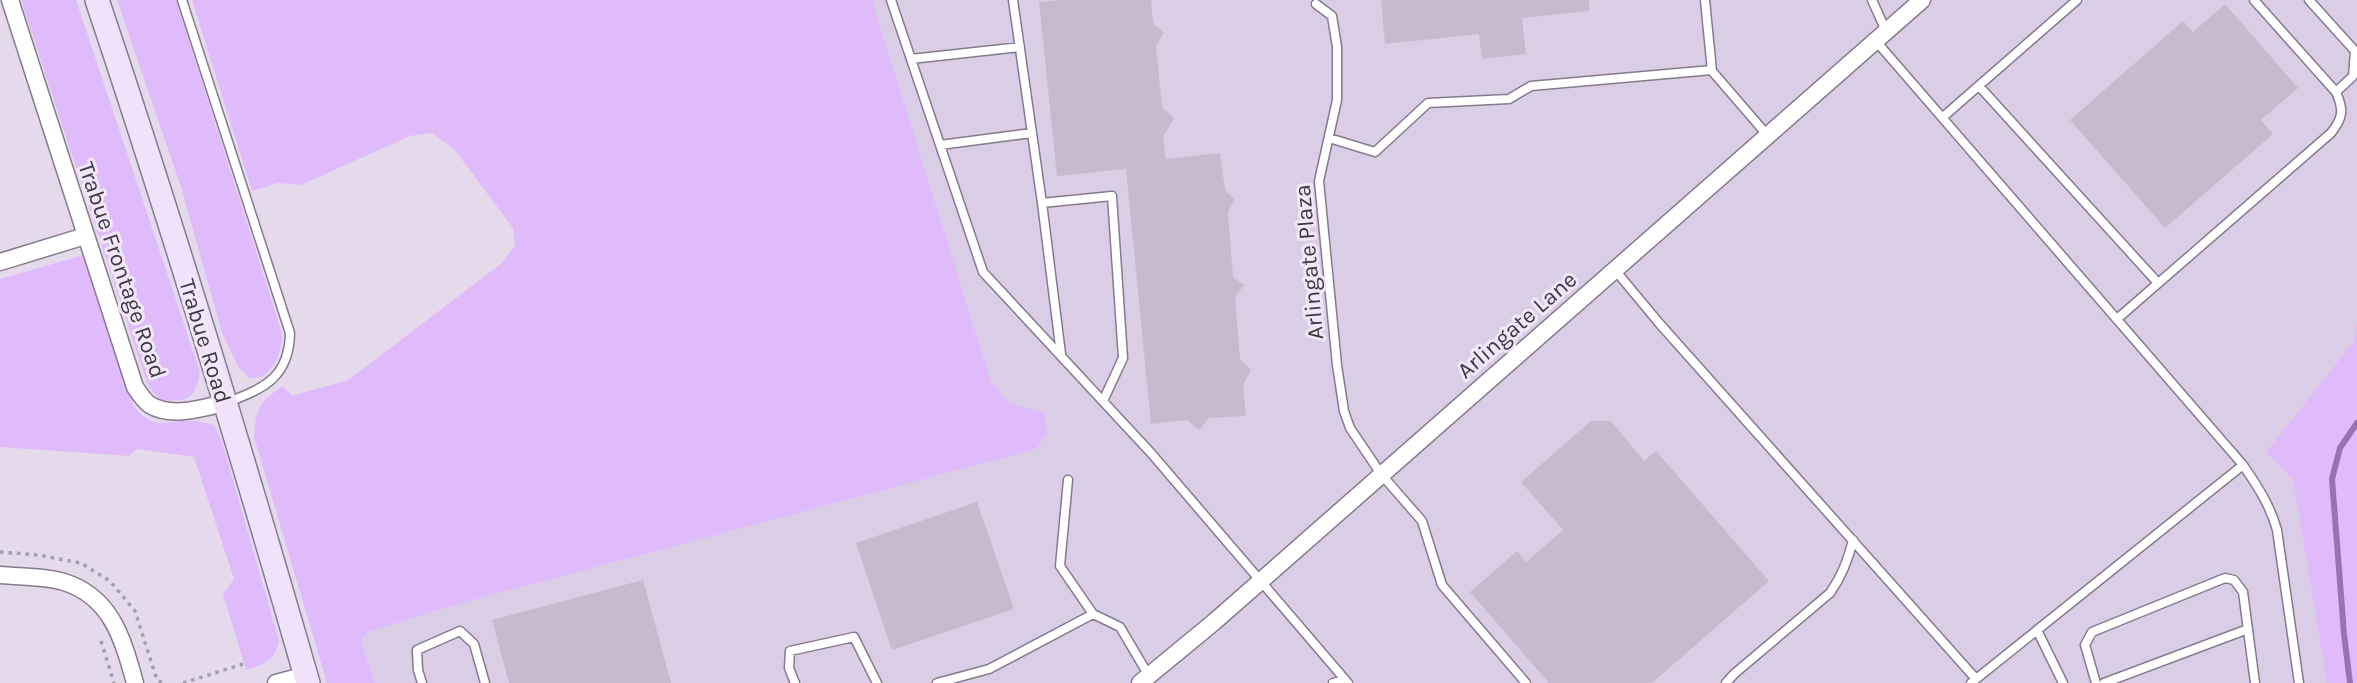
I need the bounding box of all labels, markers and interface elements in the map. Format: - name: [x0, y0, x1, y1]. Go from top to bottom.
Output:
- street label: Trabue Frontage Road: [72, 158, 172, 382]
- street label: Arlingate Plaza: [1289, 183, 1329, 341]
- street label: Arlingate Lane: [1452, 266, 1582, 384]
- street label: Trabue Road: [173, 276, 237, 406]

